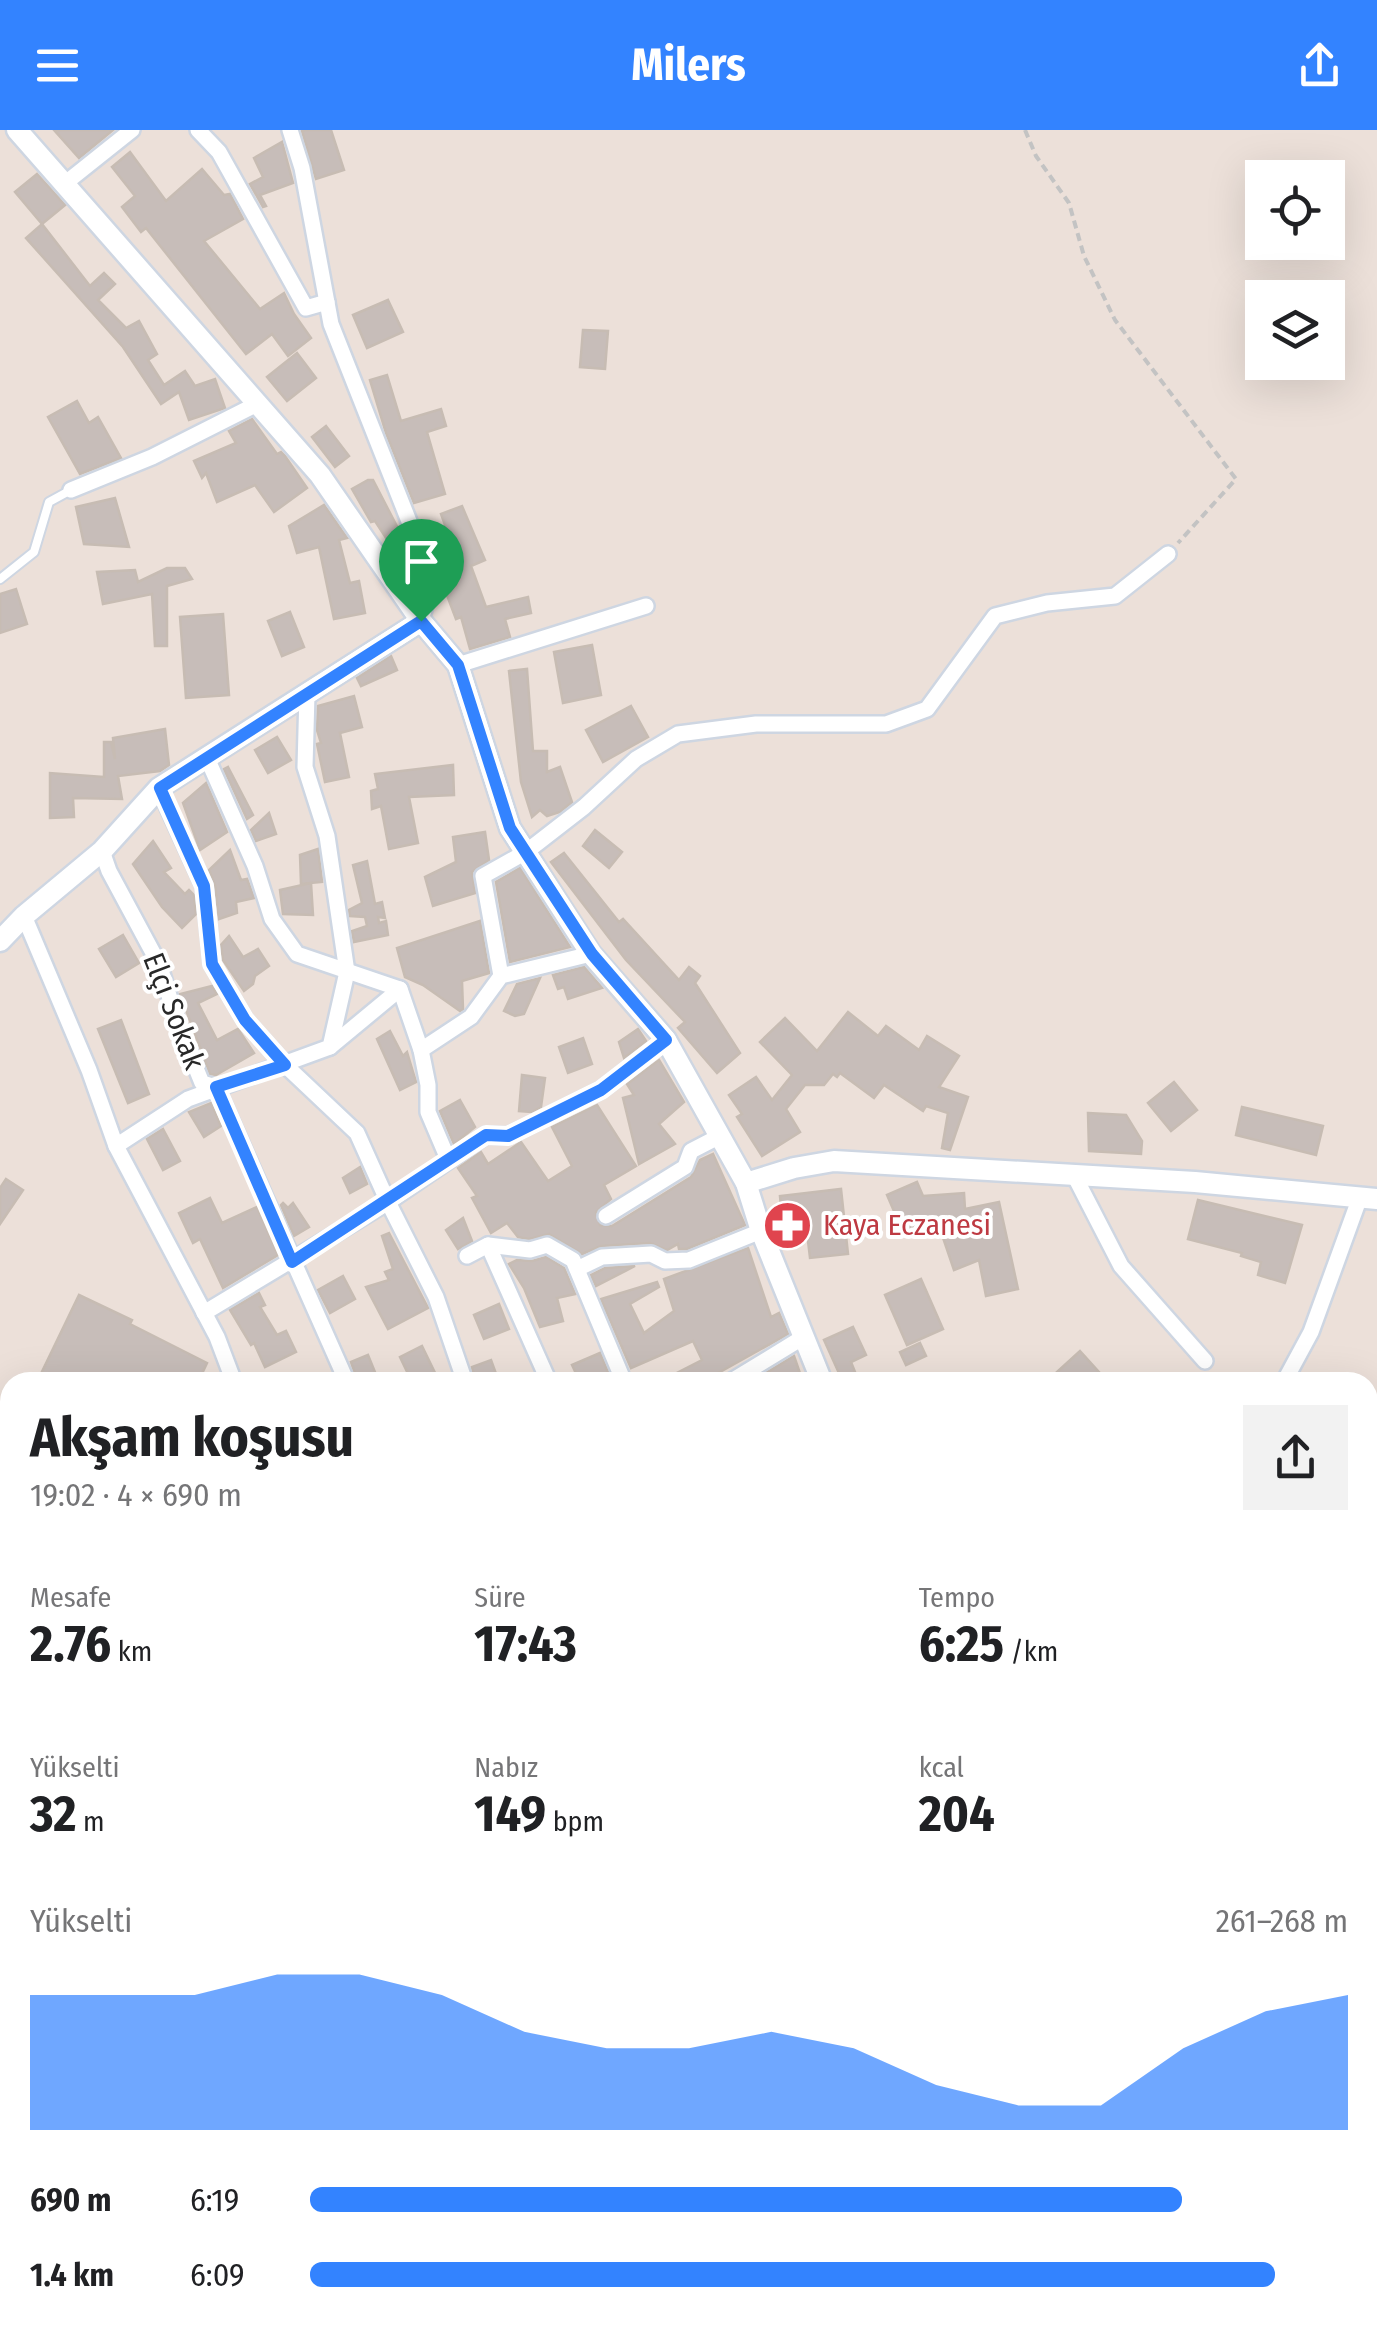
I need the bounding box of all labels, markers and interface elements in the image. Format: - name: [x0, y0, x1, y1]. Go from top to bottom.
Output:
- icon: menu: [30, 38, 85, 93]
- text: Milers: [631, 38, 746, 92]
- icon: share: [1292, 38, 1347, 93]
- map controls: [1245, 160, 1345, 380]
- button: locate: [1245, 160, 1345, 260]
- button: layers: [1245, 280, 1345, 380]
- pin: [379, 519, 464, 622]
- icon: arrive: [394, 534, 449, 589]
- street label: Elçi Sokak: [135, 948, 213, 1074]
- pharmacy icon: Kaya Eczanesi: [762, 1199, 814, 1251]
- place label: Kaya Eczanesi: [823, 1207, 991, 1243]
- text: Akşam koşusu: [30, 1405, 354, 1471]
- button: share: [1243, 1405, 1348, 1510]
- text: 19:02 · 4 × 690 m: [30, 1476, 242, 1514]
- text: Mesafe: [30, 1581, 111, 1614]
- text: Süre: [474, 1581, 526, 1614]
- text: Tempo: [919, 1581, 995, 1614]
- text: 2.76: [30, 1614, 111, 1674]
- text: 17:43: [474, 1614, 577, 1674]
- text: 6:25: [919, 1614, 1004, 1674]
- text: km: [111, 1635, 152, 1668]
- text: /km: [1004, 1635, 1058, 1668]
- text: Yükselti: [30, 1751, 120, 1784]
- text: Nabız: [474, 1751, 538, 1784]
- text: kcal: [919, 1751, 964, 1784]
- text: 32: [30, 1784, 76, 1844]
- text: 149: [474, 1784, 546, 1844]
- text: 204: [919, 1784, 995, 1844]
- text: m: [76, 1805, 105, 1838]
- text: bpm: [546, 1805, 604, 1838]
- text: Yükselti: [30, 1902, 132, 1940]
- text: 261–268 m: [1216, 1902, 1348, 1940]
- text: 690 m: [30, 2181, 111, 2219]
- text: 6:19: [190, 2181, 239, 2219]
- text: 1.4 km: [30, 2256, 114, 2294]
- text: 6:09: [190, 2256, 245, 2294]

